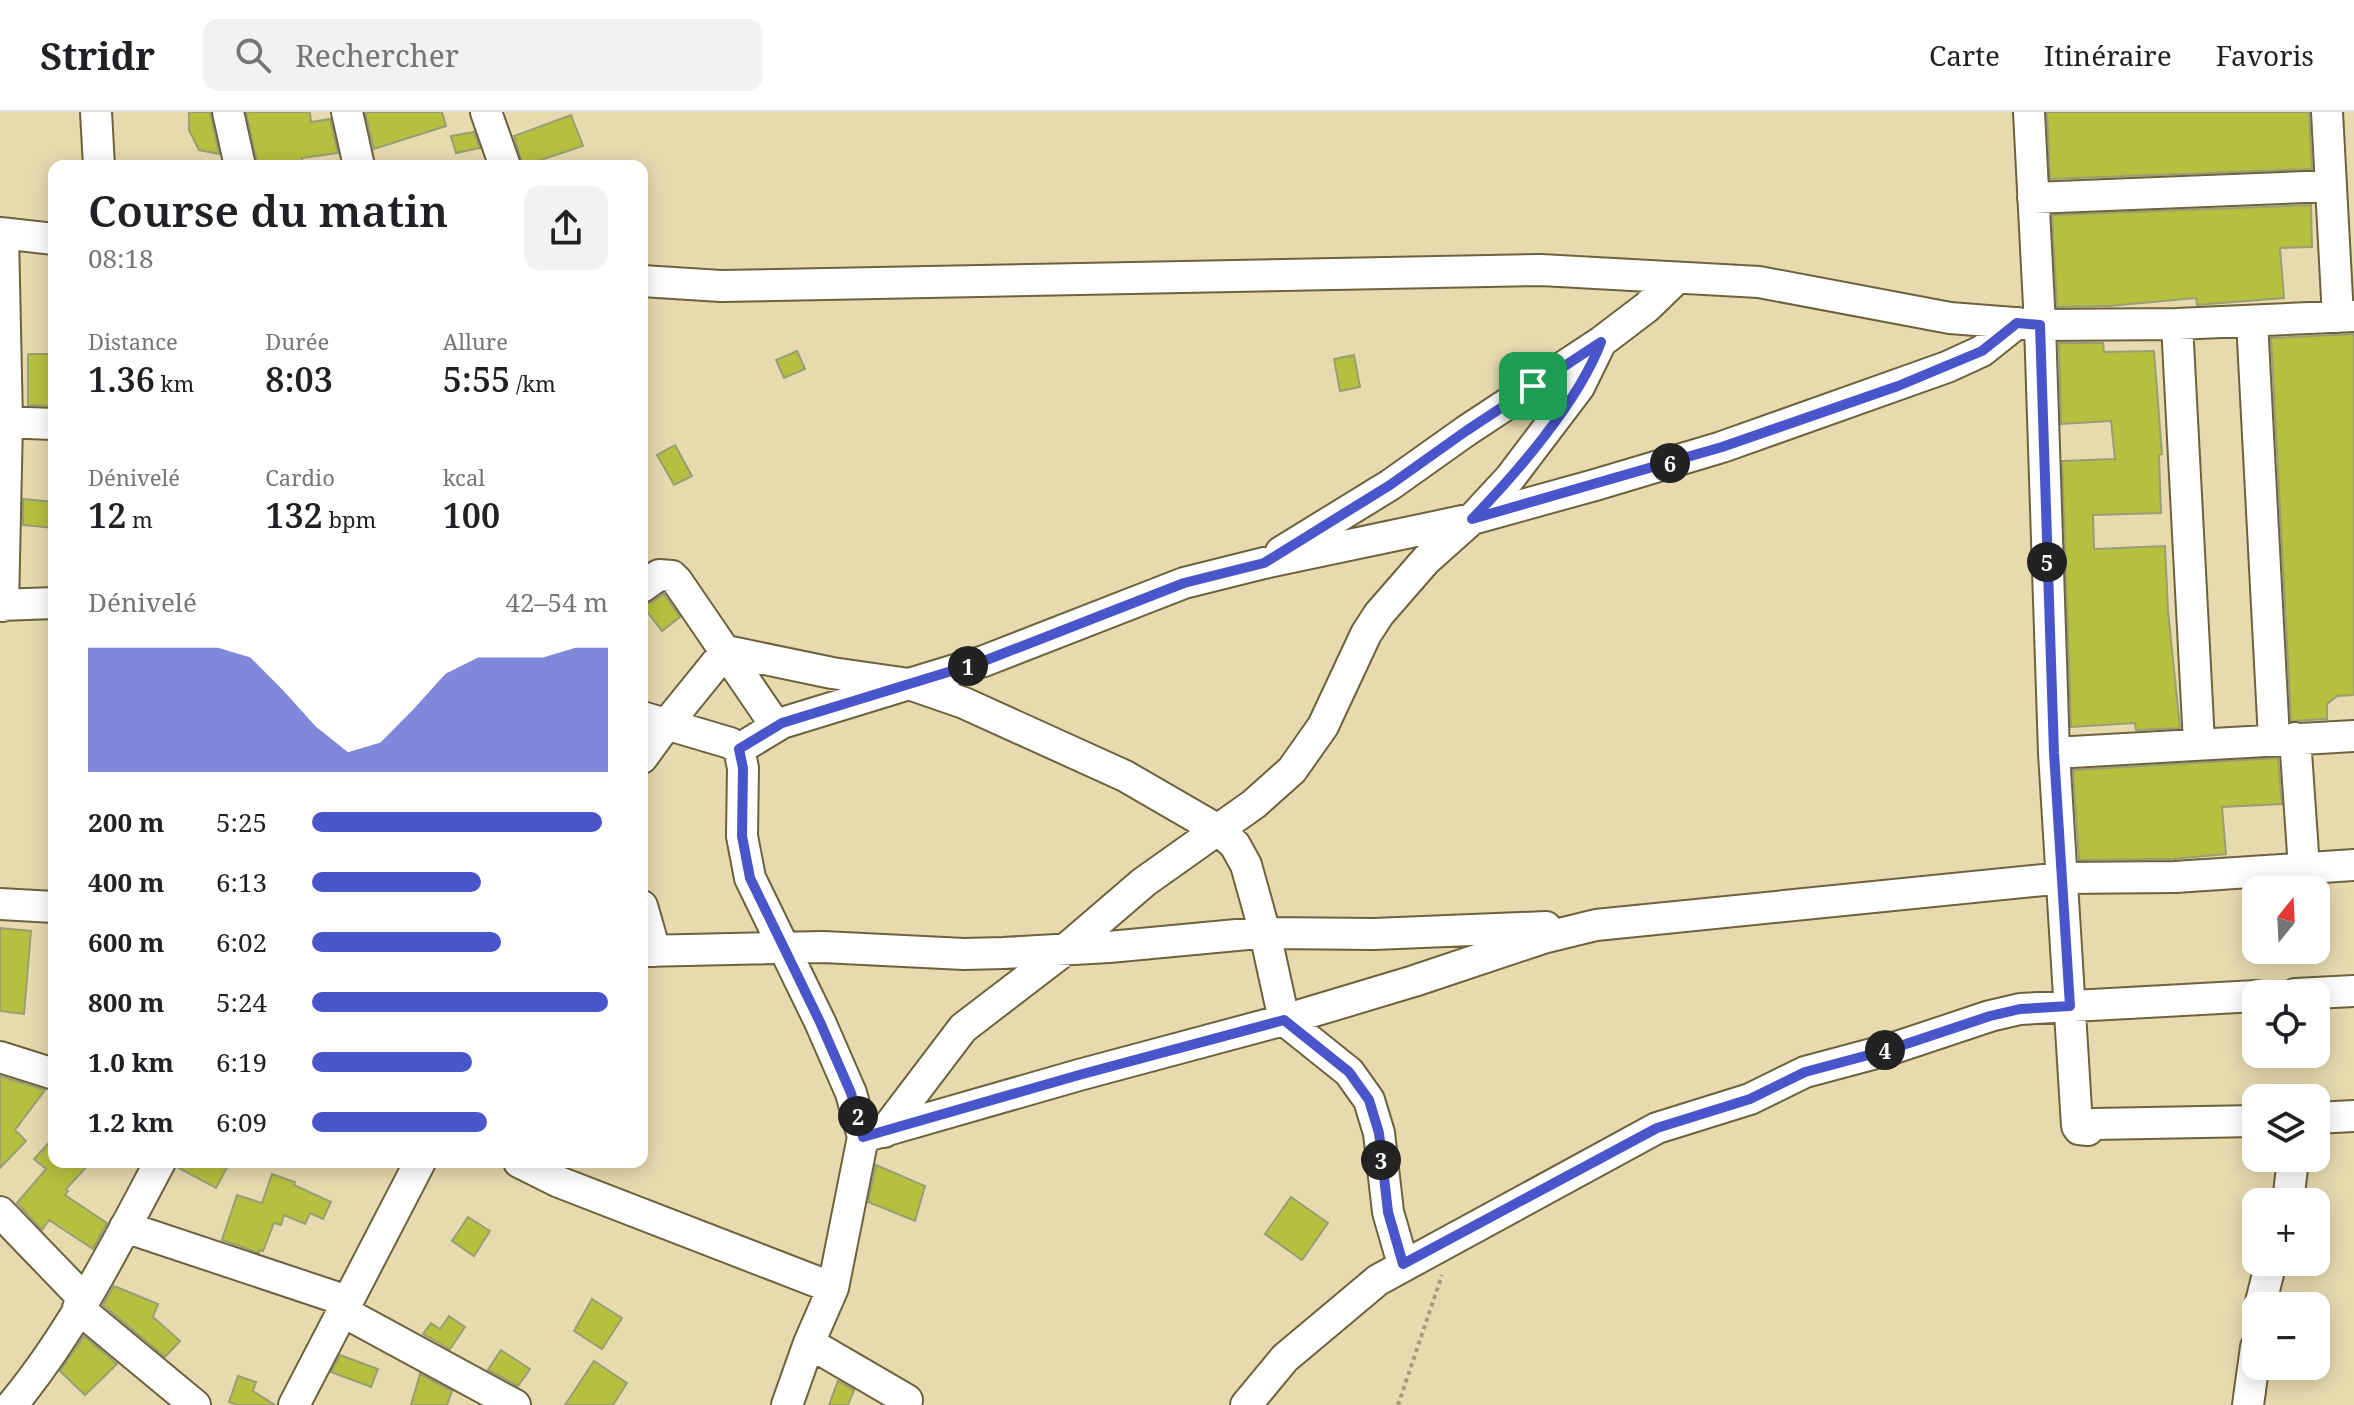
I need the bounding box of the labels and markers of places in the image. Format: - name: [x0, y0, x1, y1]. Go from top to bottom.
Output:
- pin: [1499, 352, 1567, 420]
- pin: 6: [1650, 443, 1690, 483]
- pin: 5: [2027, 542, 2067, 582]
- pin: 1: [948, 646, 988, 686]
- pin: 4: [1865, 1030, 1905, 1070]
- pin: 2: [838, 1096, 878, 1136]
- pin: 3: [1361, 1140, 1401, 1180]

